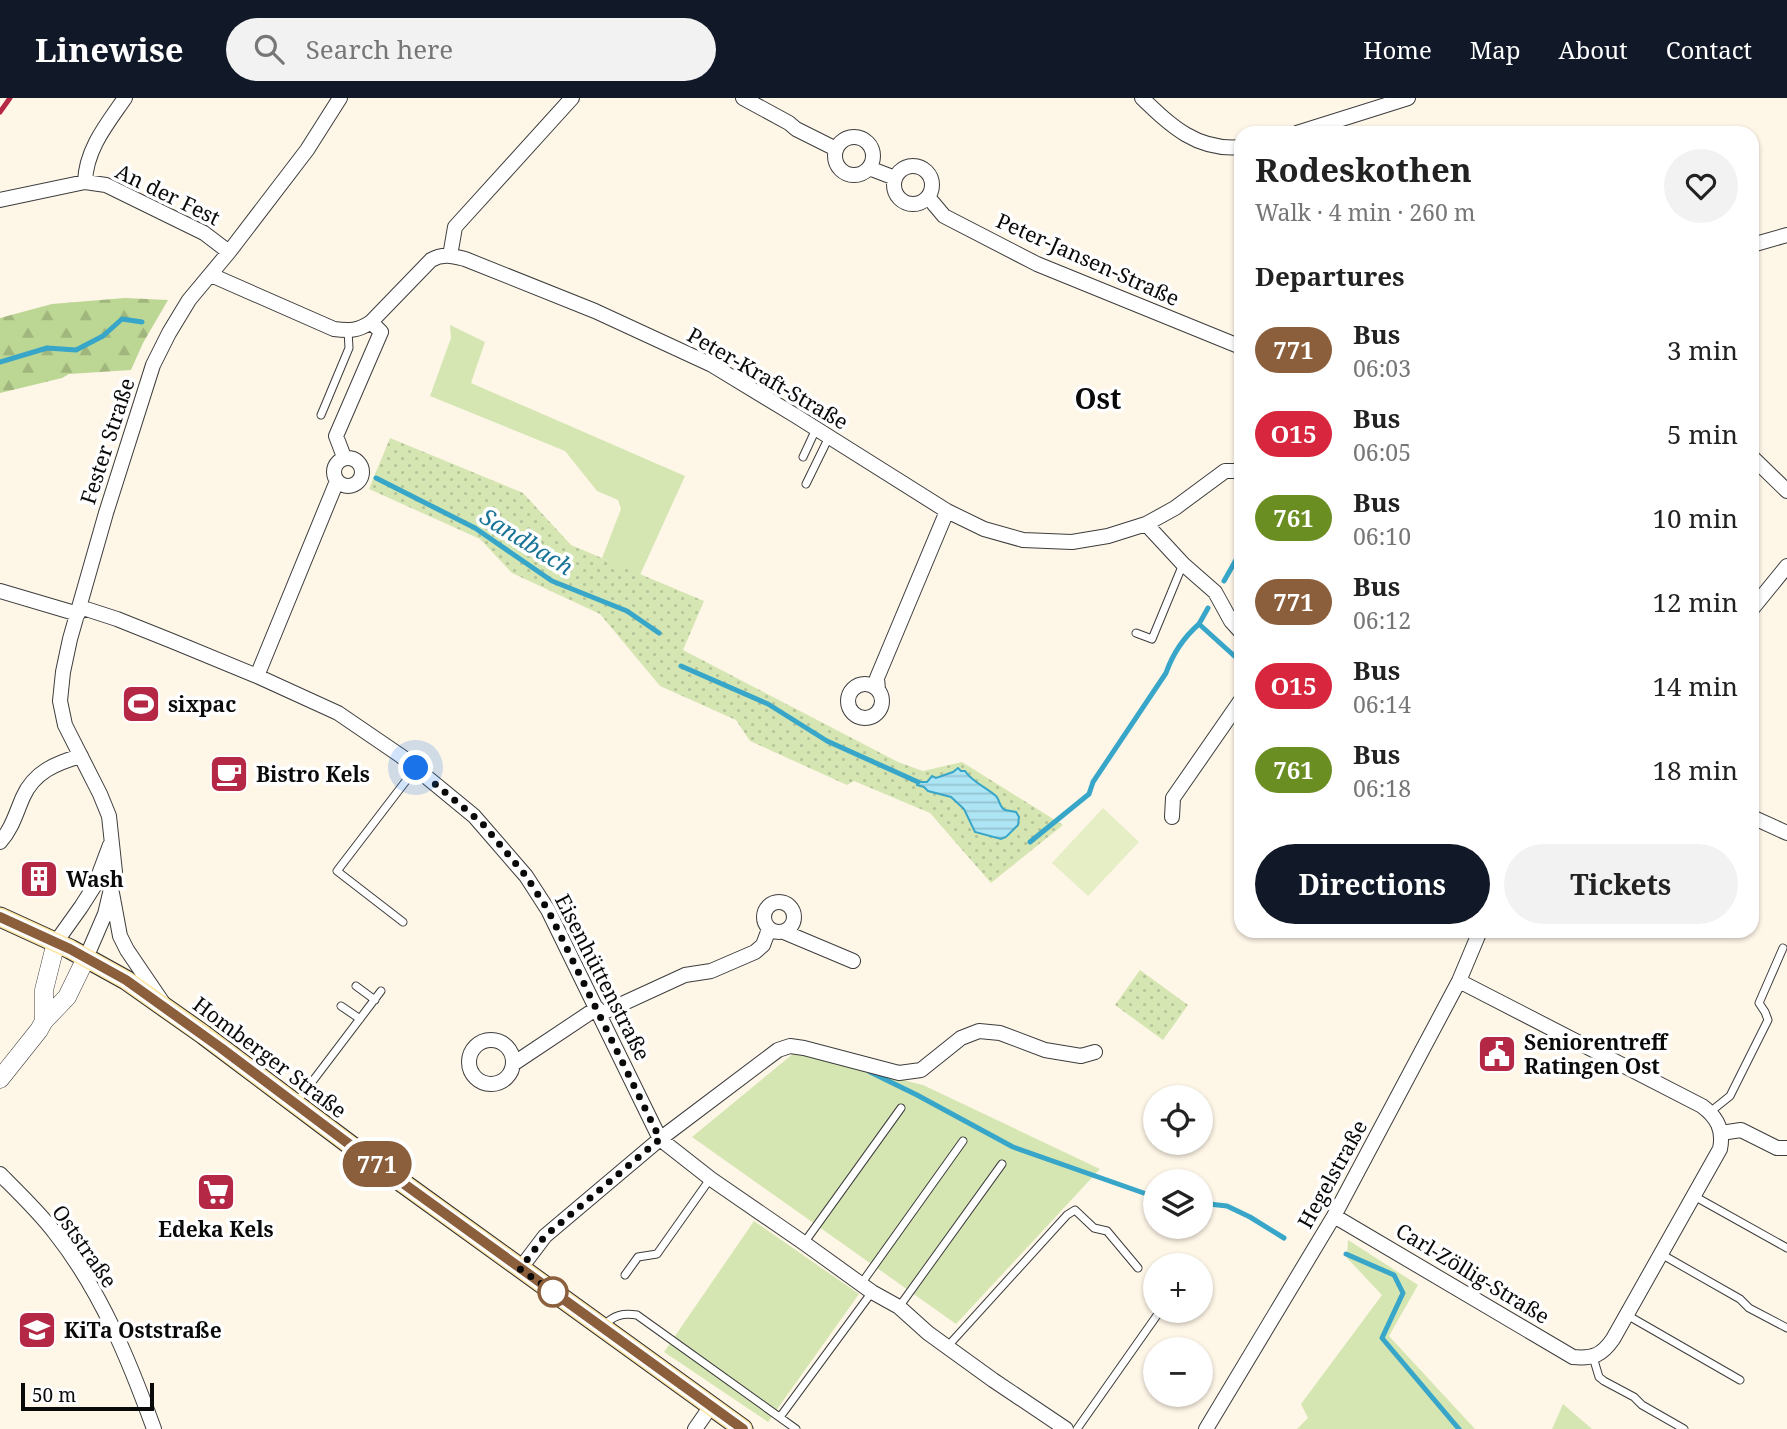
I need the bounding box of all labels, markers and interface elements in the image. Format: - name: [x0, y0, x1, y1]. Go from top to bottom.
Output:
- search box: [226, 18, 716, 81]
- text: Linewise: [35, 27, 184, 72]
- icon: search: [250, 30, 288, 68]
- text: Search here: [306, 31, 453, 67]
- text: Home: [1363, 33, 1432, 66]
- text: Map: [1470, 33, 1521, 66]
- text: About: [1559, 33, 1628, 66]
- text: Contact: [1666, 33, 1752, 66]
- text: Rodeskothen: [1255, 147, 1472, 192]
- button: heart: [1664, 149, 1738, 223]
- street label: An der Fest: [111, 157, 225, 231]
- text: Walk · 4 min · 260 m: [1255, 196, 1475, 228]
- street label: Peter-Jansen-Straße: [992, 206, 1184, 312]
- text: Departures: [1255, 258, 1405, 294]
- text: Bus: [1353, 316, 1400, 352]
- street label: Peter-Kraft-Straße: [682, 320, 854, 436]
- text: 3 min: [1667, 332, 1738, 368]
- text: 771: [1273, 333, 1314, 366]
- text: 06:03: [1353, 352, 1411, 384]
- street label: Fester Straße: [73, 374, 141, 508]
- district label: Ost: [1075, 379, 1121, 417]
- text: Bus: [1353, 400, 1400, 436]
- text: 5 min: [1667, 416, 1738, 452]
- text: O15: [1270, 417, 1317, 450]
- text: 06:05: [1353, 436, 1411, 468]
- text: Bus: [1353, 484, 1400, 520]
- water label: Sandbach: [474, 500, 580, 582]
- text: 10 min: [1653, 500, 1738, 536]
- text: 761: [1273, 501, 1314, 534]
- text: 06:10: [1353, 520, 1411, 552]
- text: Bus: [1353, 568, 1400, 604]
- text: 12 min: [1653, 584, 1738, 620]
- text: 771: [1273, 585, 1314, 618]
- text: 06:12: [1353, 604, 1411, 636]
- text: Bus: [1353, 652, 1400, 688]
- text: 14 min: [1653, 668, 1738, 704]
- text: O15: [1270, 669, 1317, 702]
- sports icon: sixpac: [120, 683, 162, 725]
- text: 06:14: [1353, 688, 1411, 720]
- place label: sixpac: [168, 690, 236, 718]
- text: Bus: [1353, 736, 1400, 772]
- your location: [398, 750, 433, 785]
- text: 18 min: [1653, 752, 1738, 788]
- cafe icon: Bistro Kels: [208, 753, 250, 795]
- text: 761: [1273, 753, 1314, 786]
- place label: Bistro Kels: [256, 760, 370, 788]
- text: 06:18: [1353, 772, 1411, 804]
- button: Directions: [1255, 844, 1490, 924]
- button: Tickets: [1504, 844, 1738, 924]
- building icon: Wash: [18, 858, 60, 900]
- place label: Wash: [66, 865, 124, 893]
- street label: Eisenhüttenstraße: [549, 889, 657, 1065]
- street label: Homberger Straße: [188, 990, 352, 1124]
- place label: Seniorentreff Ratingen Ost: [1524, 1028, 1669, 1080]
- public building icon: Seniorentreff Ratingen Ost: [1476, 1033, 1518, 1075]
- map controls: [1143, 1085, 1213, 1407]
- button: locate: [1143, 1085, 1213, 1155]
- street label: Hegelstraße: [1291, 1115, 1373, 1233]
- line badge: 771: [337, 1141, 417, 1187]
- text: 771: [357, 1147, 397, 1180]
- button: layers: [1143, 1169, 1213, 1239]
- supermarket icon: Edeka Kels: [195, 1171, 237, 1213]
- street label: Oststraße: [46, 1199, 124, 1293]
- place label: Edeka Kels: [158, 1215, 274, 1243]
- street label: Carl-Zöllig-Straße: [1391, 1216, 1555, 1330]
- button: +: [1143, 1253, 1213, 1323]
- unlabelled marker: [538, 1277, 568, 1307]
- school or university icon: KiTa Oststraße: [16, 1309, 58, 1351]
- place label: KiTa Oststraße: [64, 1316, 222, 1344]
- button: −: [1143, 1337, 1213, 1407]
- scale bar: [21, 1380, 154, 1412]
- text: 50 m: [32, 1382, 76, 1408]

